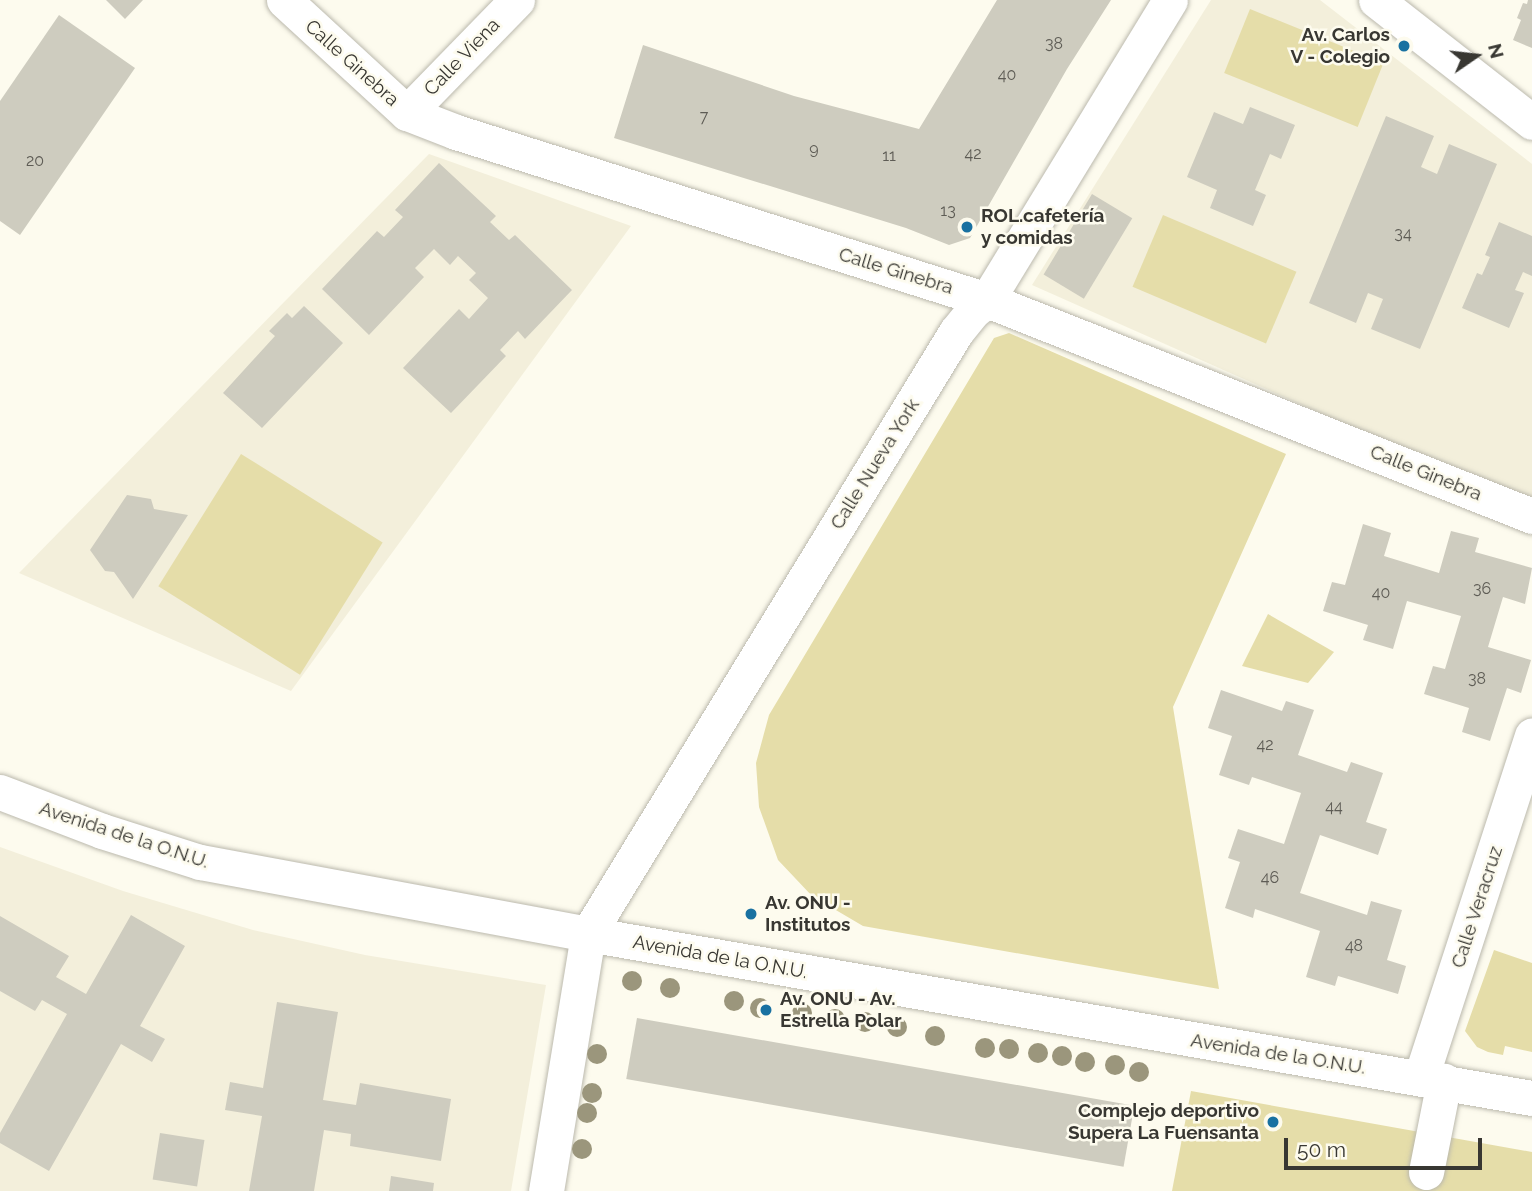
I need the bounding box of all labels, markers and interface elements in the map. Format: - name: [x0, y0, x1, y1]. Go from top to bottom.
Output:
- street label: Calle Viena: [419, 13, 505, 101]
- street label: Calle Ginebra: [300, 15, 404, 111]
- north arrow: [1441, 21, 1511, 91]
- place label: Av. Carlos V - Colegio: [1290, 24, 1390, 68]
- house number: 38: [1045, 34, 1063, 54]
- marker: Av. Carlos V - Colegio: [1396, 38, 1412, 54]
- text: N: [1484, 41, 1509, 61]
- house number: 40: [998, 65, 1016, 85]
- house number: 7: [700, 107, 708, 127]
- house number: 9: [809, 139, 819, 159]
- house number: 42: [964, 144, 982, 164]
- house number: 11: [882, 146, 896, 166]
- house number: 20: [26, 151, 44, 171]
- house number: 13: [940, 201, 956, 221]
- place label: ROL.cafetería y comidas: [981, 205, 1105, 249]
- marker: ROL.cafetería y comidas: [959, 219, 975, 235]
- house number: 34: [1394, 224, 1412, 244]
- street label: Calle Ginebra: [836, 243, 956, 299]
- street label: Calle Nueva York: [826, 394, 924, 534]
- street label: Calle Ginebra: [1367, 440, 1485, 506]
- house number: 36: [1473, 579, 1491, 599]
- house number: 40: [1372, 583, 1390, 603]
- house number: 38: [1468, 669, 1486, 689]
- house number: 42: [1256, 735, 1274, 755]
- street label: Avenida de la O.N.U.: [36, 797, 212, 873]
- house number: 44: [1325, 797, 1343, 817]
- street label: Calle Veracruz: [1447, 843, 1507, 971]
- house number: 46: [1261, 868, 1279, 888]
- place label: Av. ONU - Institutos: [765, 892, 851, 936]
- marker: Av. ONU - Institutos: [743, 906, 759, 922]
- street label: Avenida de la O.N.U.: [631, 930, 809, 984]
- house number: 48: [1345, 936, 1363, 956]
- place label: Av. ONU - Av. Estrella Polar: [780, 988, 902, 1032]
- marker: Av. ONU - Av. Estrella Polar: [758, 1002, 774, 1018]
- street label: Avenida de la O.N.U.: [1189, 1029, 1367, 1079]
- place label: Complejo deportivo Supera La Fuensanta: [1068, 1100, 1259, 1144]
- marker: Complejo deportivo Supera La Fuensanta: [1265, 1114, 1281, 1130]
- scale bar: [1287, 1124, 1485, 1168]
- text: 50 m: [1297, 1137, 1346, 1162]

